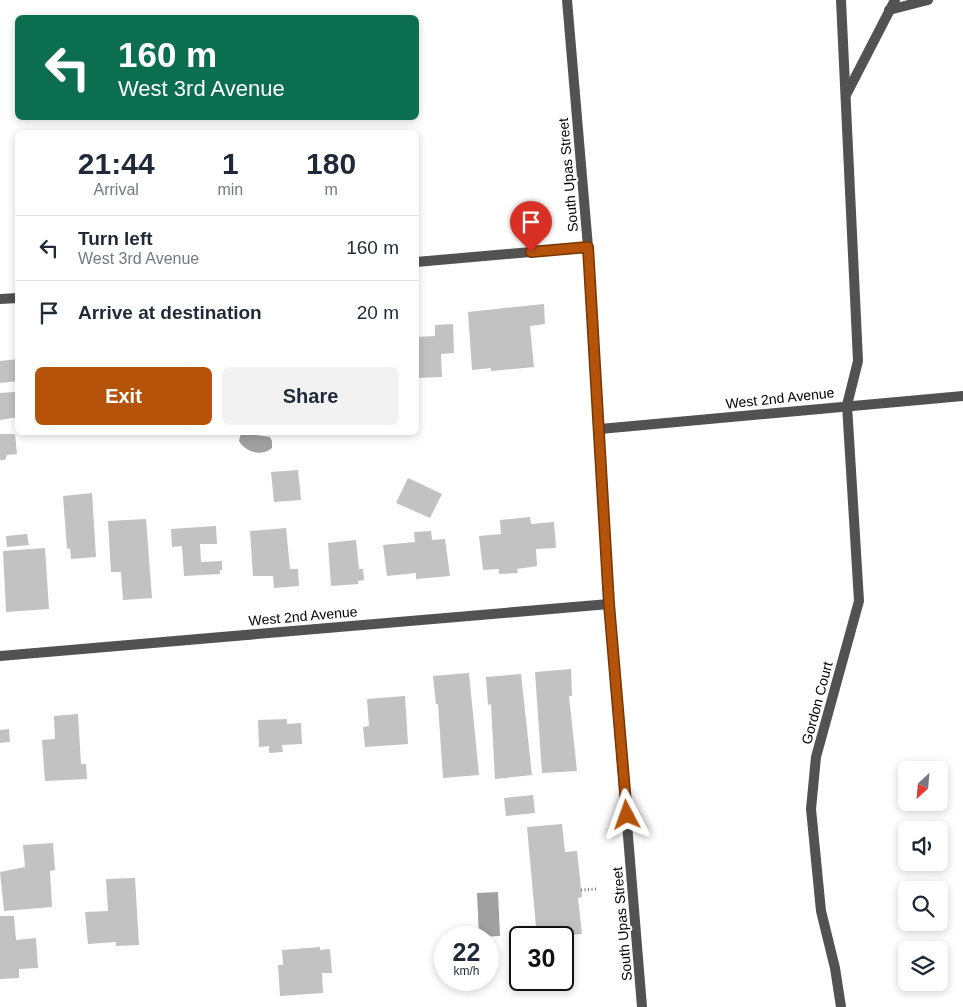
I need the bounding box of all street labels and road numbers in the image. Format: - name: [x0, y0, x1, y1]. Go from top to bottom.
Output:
- street label: South Upas Street: [555, 117, 581, 233]
- street label: West 2nd Avenue: [725, 384, 835, 412]
- street label: West 2nd Avenue: [248, 603, 358, 629]
- street label: Gordon Court: [798, 660, 836, 746]
- street label: South Upas Street: [609, 866, 635, 982]

